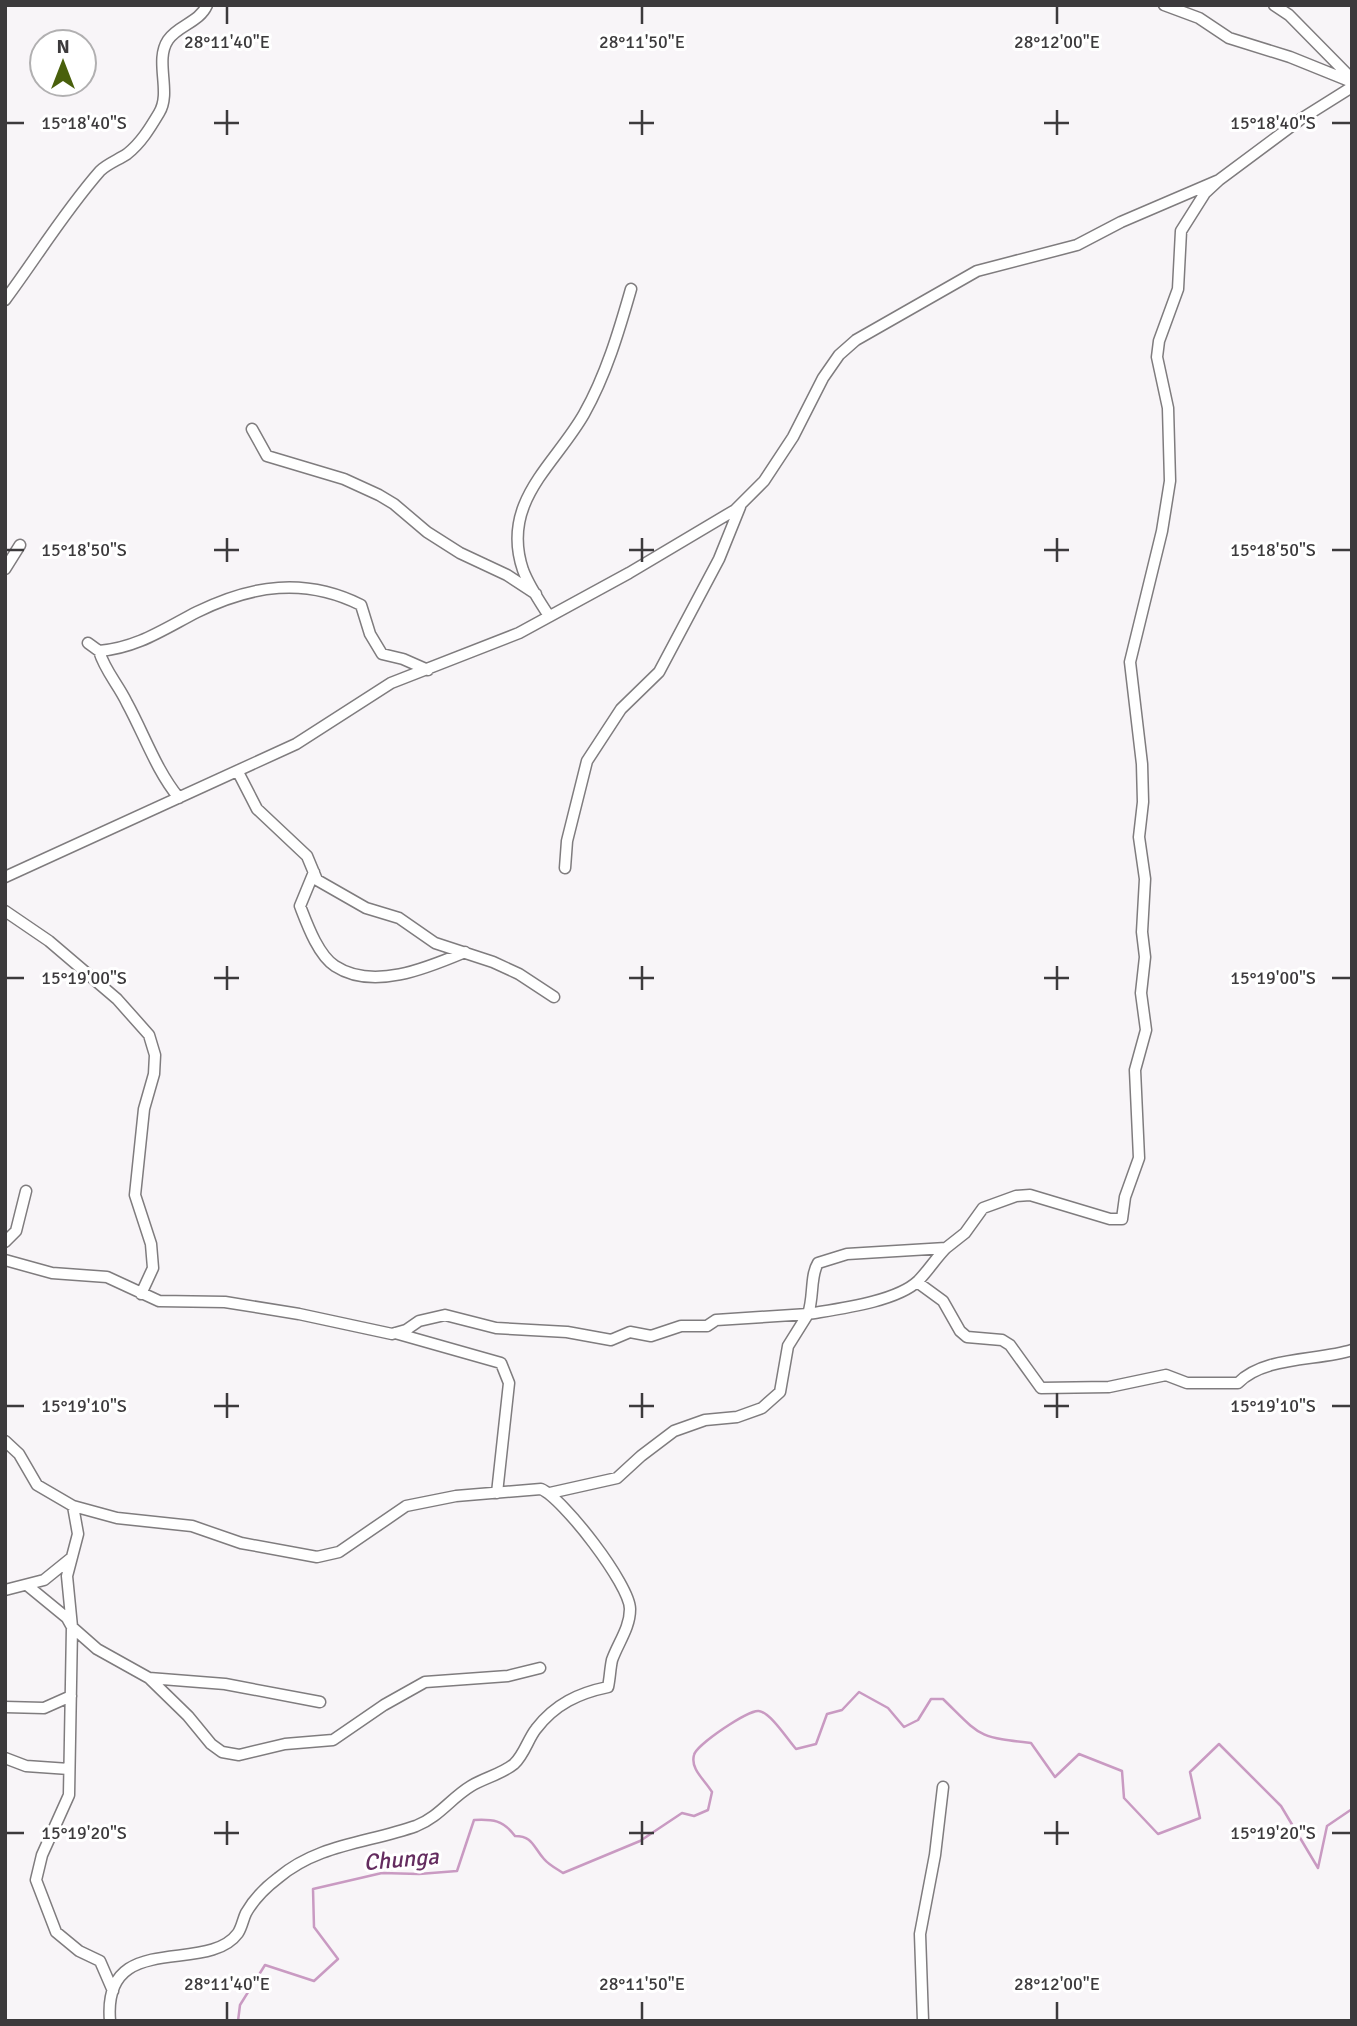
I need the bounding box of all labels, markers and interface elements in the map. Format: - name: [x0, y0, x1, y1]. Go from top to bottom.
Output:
- north arrow: [28, 28, 98, 98]
- text: 28°11'40"E: [184, 31, 270, 53]
- text: 28°11'50"E: [599, 31, 685, 53]
- text: 28°12'00"E: [1014, 31, 1100, 53]
- text: N: [56, 35, 70, 59]
- text: 15°18'40"S: [41, 112, 127, 134]
- text: 15°18'40"S: [1230, 112, 1316, 134]
- text: 15°18'50"S: [41, 539, 127, 561]
- text: 15°18'50"S: [1230, 539, 1316, 561]
- text: 15°19'00"S: [41, 967, 127, 989]
- text: 15°19'00"S: [1230, 967, 1316, 989]
- text: 15°19'10"S: [41, 1395, 127, 1417]
- text: 15°19'10"S: [1230, 1395, 1316, 1417]
- text: 15°19'20"S: [41, 1822, 127, 1844]
- text: 15°19'20"S: [1230, 1822, 1316, 1844]
- water label: Chunga: [362, 1842, 441, 1877]
- text: 28°11'40"E: [184, 1973, 270, 1995]
- text: 28°11'50"E: [599, 1973, 685, 1995]
- text: 28°12'00"E: [1014, 1973, 1100, 1995]

